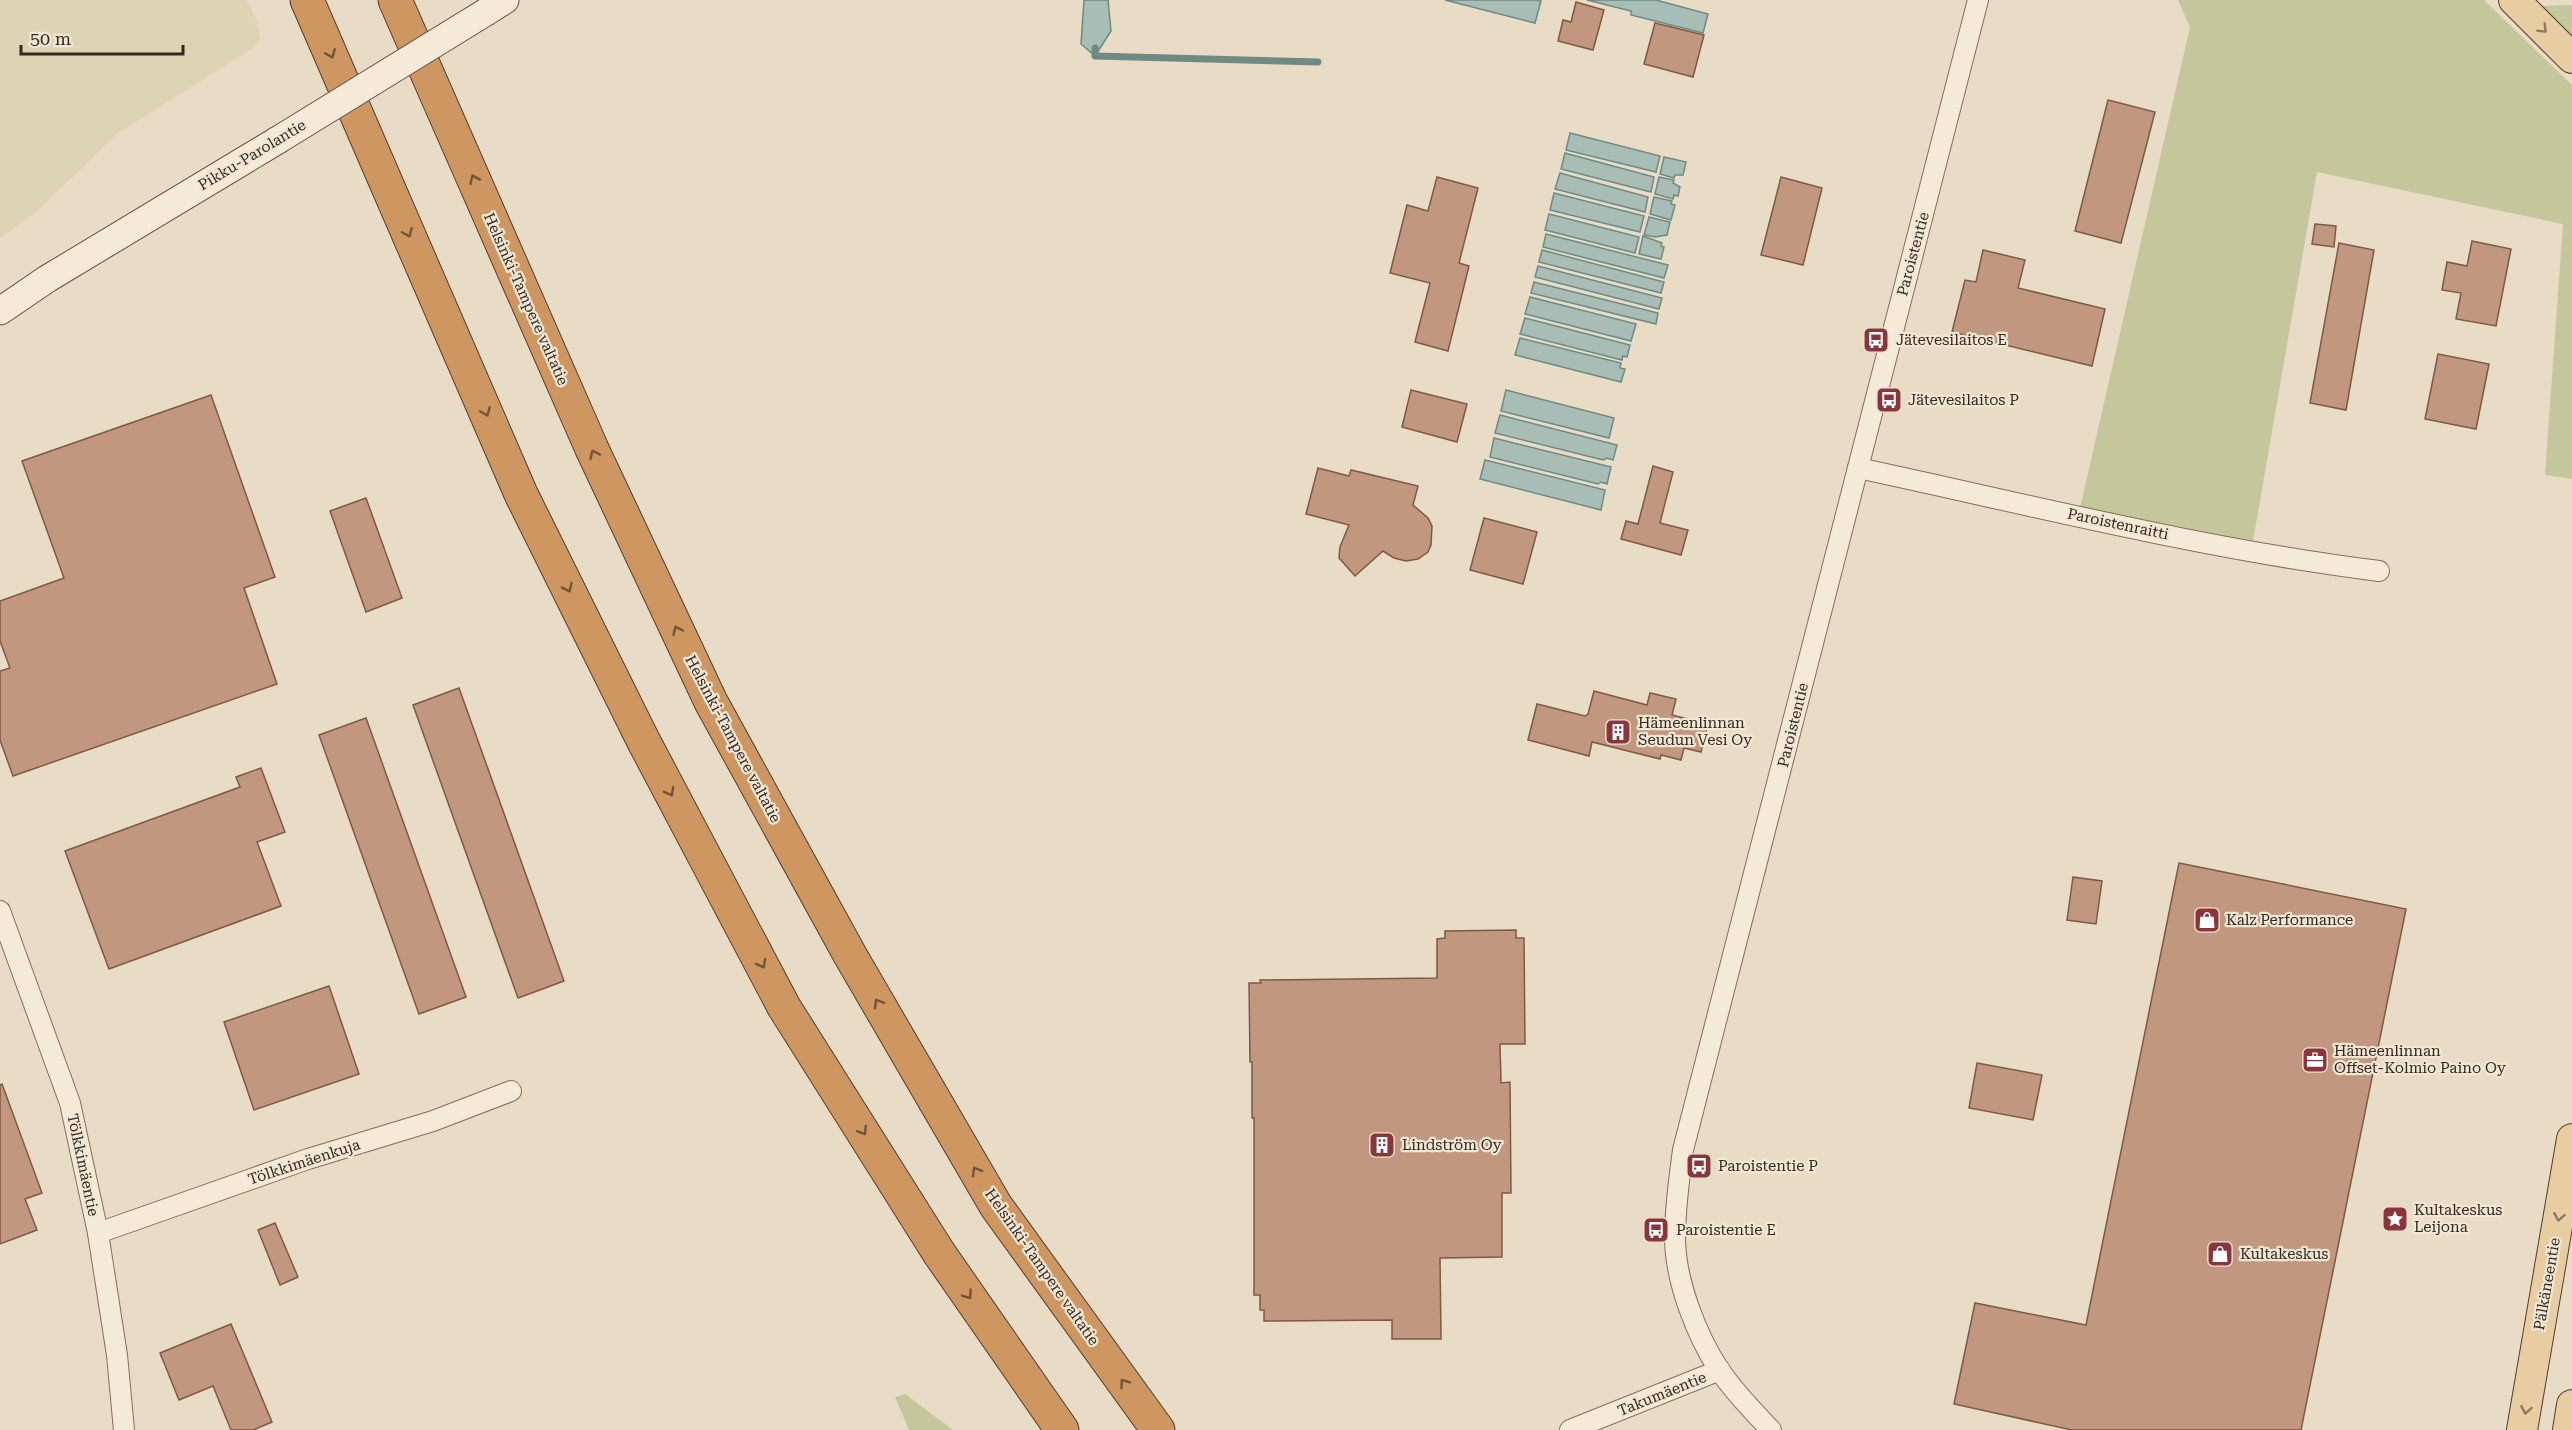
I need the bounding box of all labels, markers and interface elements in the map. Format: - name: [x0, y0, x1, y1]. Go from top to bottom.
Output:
- scale bar: [21, 18, 183, 56]
- one-way arrow: [2536, 23, 2547, 33]
- text: 50 m: [30, 28, 71, 49]
- one-way arrow: [323, 47, 335, 58]
- street label: Pikku-Parolantie: [195, 116, 309, 194]
- one-way arrow: [469, 175, 481, 186]
- street label: Helsinki-Tampere valtatie: [480, 210, 572, 388]
- street label: Paroistentie: [1893, 210, 1933, 298]
- one-way arrow: [401, 226, 413, 237]
- bus stop icon: Jätevesilaitos E: [1861, 325, 1891, 355]
- place label: Jätevesilaitos E: [1896, 331, 2007, 349]
- bus stop icon: Jätevesilaitos P: [1874, 385, 1904, 415]
- place label: Jätevesilaitos P: [1908, 391, 2019, 409]
- one-way arrow: [479, 405, 491, 416]
- one-way arrow: [590, 449, 602, 460]
- street label: Paroistenraitti: [2066, 504, 2170, 544]
- one-way arrow: [561, 582, 572, 593]
- one-way arrow: [673, 626, 685, 637]
- street label: Helsinki-Tampere valtatie: [681, 652, 785, 826]
- street label: Paroistentie: [1774, 681, 1812, 769]
- place label: Hämeenlinnan Seudun Vesi Oy: [1638, 714, 1752, 749]
- building icon: Hämeenlinnan Seudun Vesi Oy: [1603, 717, 1633, 747]
- one-way arrow: [663, 786, 675, 797]
- shop icon: Kalz Performance: [2192, 905, 2222, 935]
- place label: Kalz Performance: [2226, 911, 2353, 929]
- one-way arrow: [755, 958, 766, 969]
- one-way arrow: [874, 998, 885, 1009]
- place label: Hämeenlinnan Offset-Kolmio Paino Oy: [2334, 1042, 2506, 1077]
- office icon: Hämeenlinnan Offset-Kolmio Paino Oy: [2300, 1045, 2330, 1075]
- street label: Tölkkimäentie: [63, 1112, 103, 1218]
- one-way arrow: [855, 1125, 867, 1135]
- building icon: Lindström Oy: [1367, 1130, 1397, 1160]
- street label: Tölkkimäenkuja: [246, 1135, 362, 1189]
- place label: Lindström Oy: [1402, 1136, 1502, 1154]
- bus stop icon: Paroistentie P: [1684, 1151, 1714, 1181]
- place label: Paroistentie P: [1718, 1157, 1818, 1175]
- one-way arrow: [972, 1167, 983, 1177]
- street label: Helsinki-Tampere valtatie: [981, 1185, 1103, 1349]
- place label: Kultakeskus Leijona: [2414, 1201, 2502, 1236]
- place icon: Kultakeskus Leijona: [2380, 1204, 2410, 1234]
- one-way arrow: [2553, 1213, 2565, 1222]
- bus stop icon: Paroistentie E: [1641, 1215, 1671, 1245]
- place label: Paroistentie E: [1676, 1221, 1776, 1239]
- street label: Pälkäneentie: [2530, 1236, 2564, 1332]
- shop icon: Kultakeskus: [2205, 1239, 2235, 1269]
- place label: Kultakeskus: [2240, 1245, 2328, 1263]
- one-way arrow: [961, 1288, 972, 1299]
- street label: Takumäentie: [1615, 1368, 1709, 1420]
- one-way arrow: [1120, 1378, 1131, 1389]
- one-way arrow: [2520, 1405, 2532, 1414]

